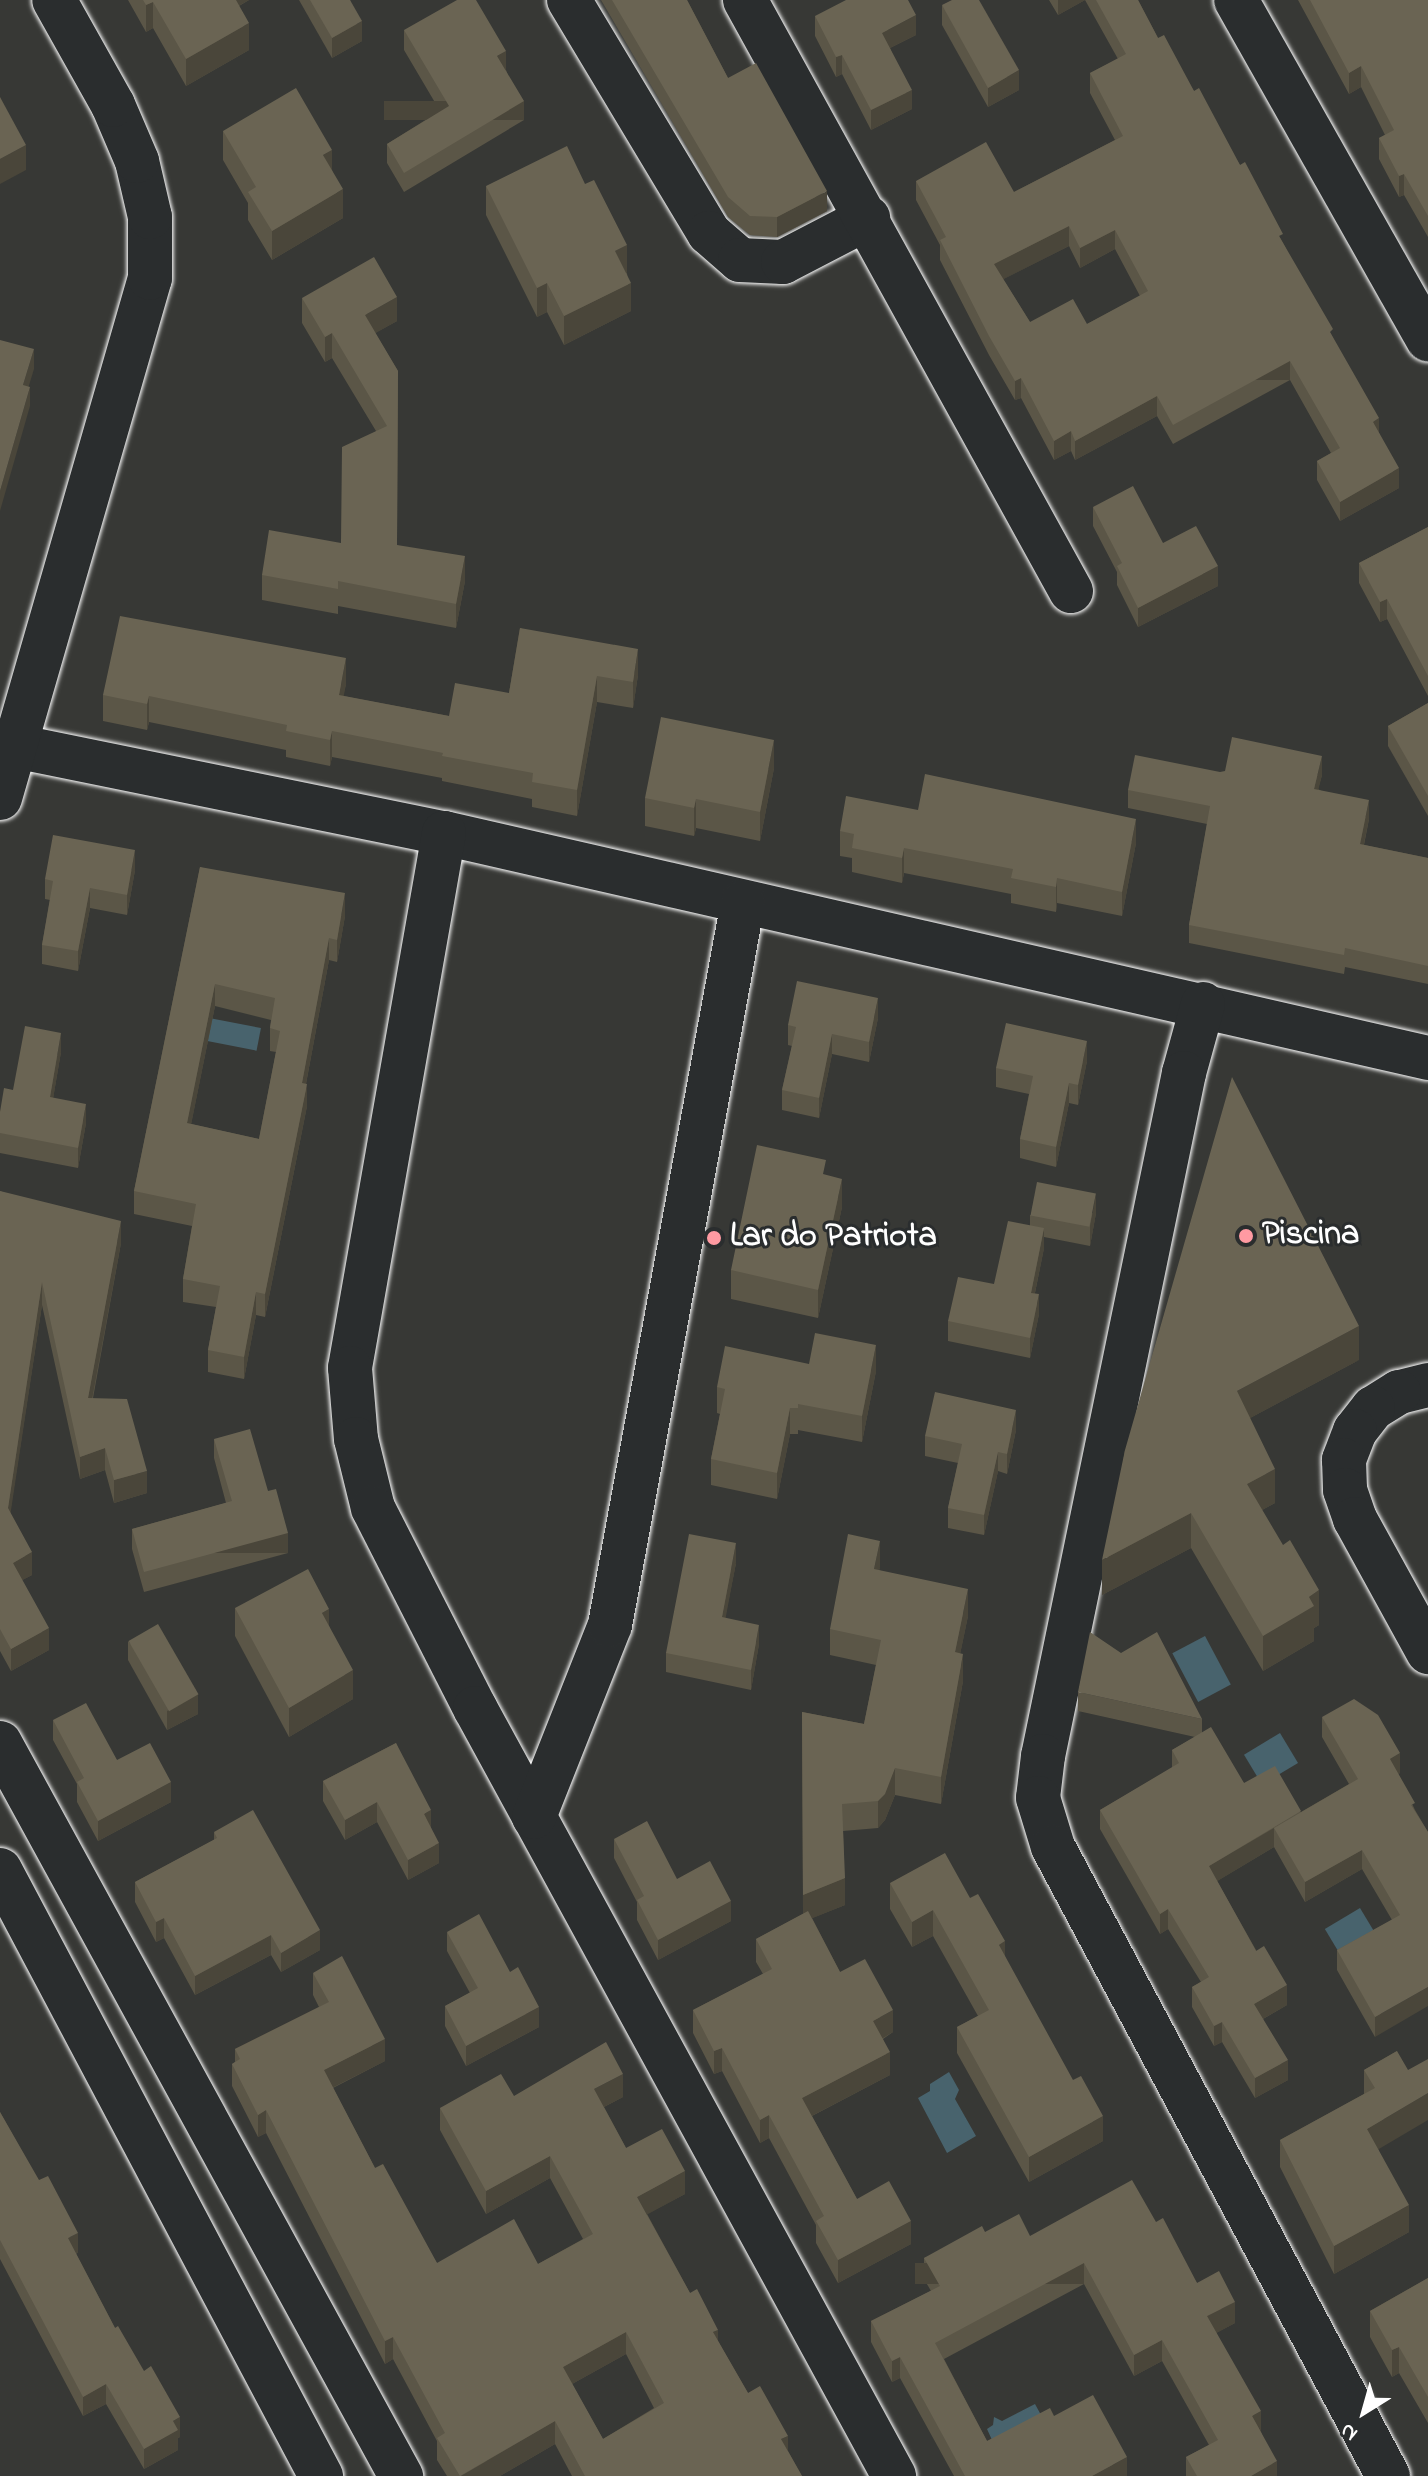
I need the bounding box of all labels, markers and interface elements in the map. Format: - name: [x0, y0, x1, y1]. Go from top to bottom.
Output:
- place label: Piscina: [1262, 1216, 1359, 1256]
- place label: Lar do Patriota: [730, 1218, 937, 1258]
- marker: Piscina: [1237, 1227, 1255, 1245]
- marker: Lar do Patriota: [705, 1229, 723, 1247]
- north arrow: [1324, 2372, 1404, 2452]
- text: N: [1334, 2414, 1365, 2448]

